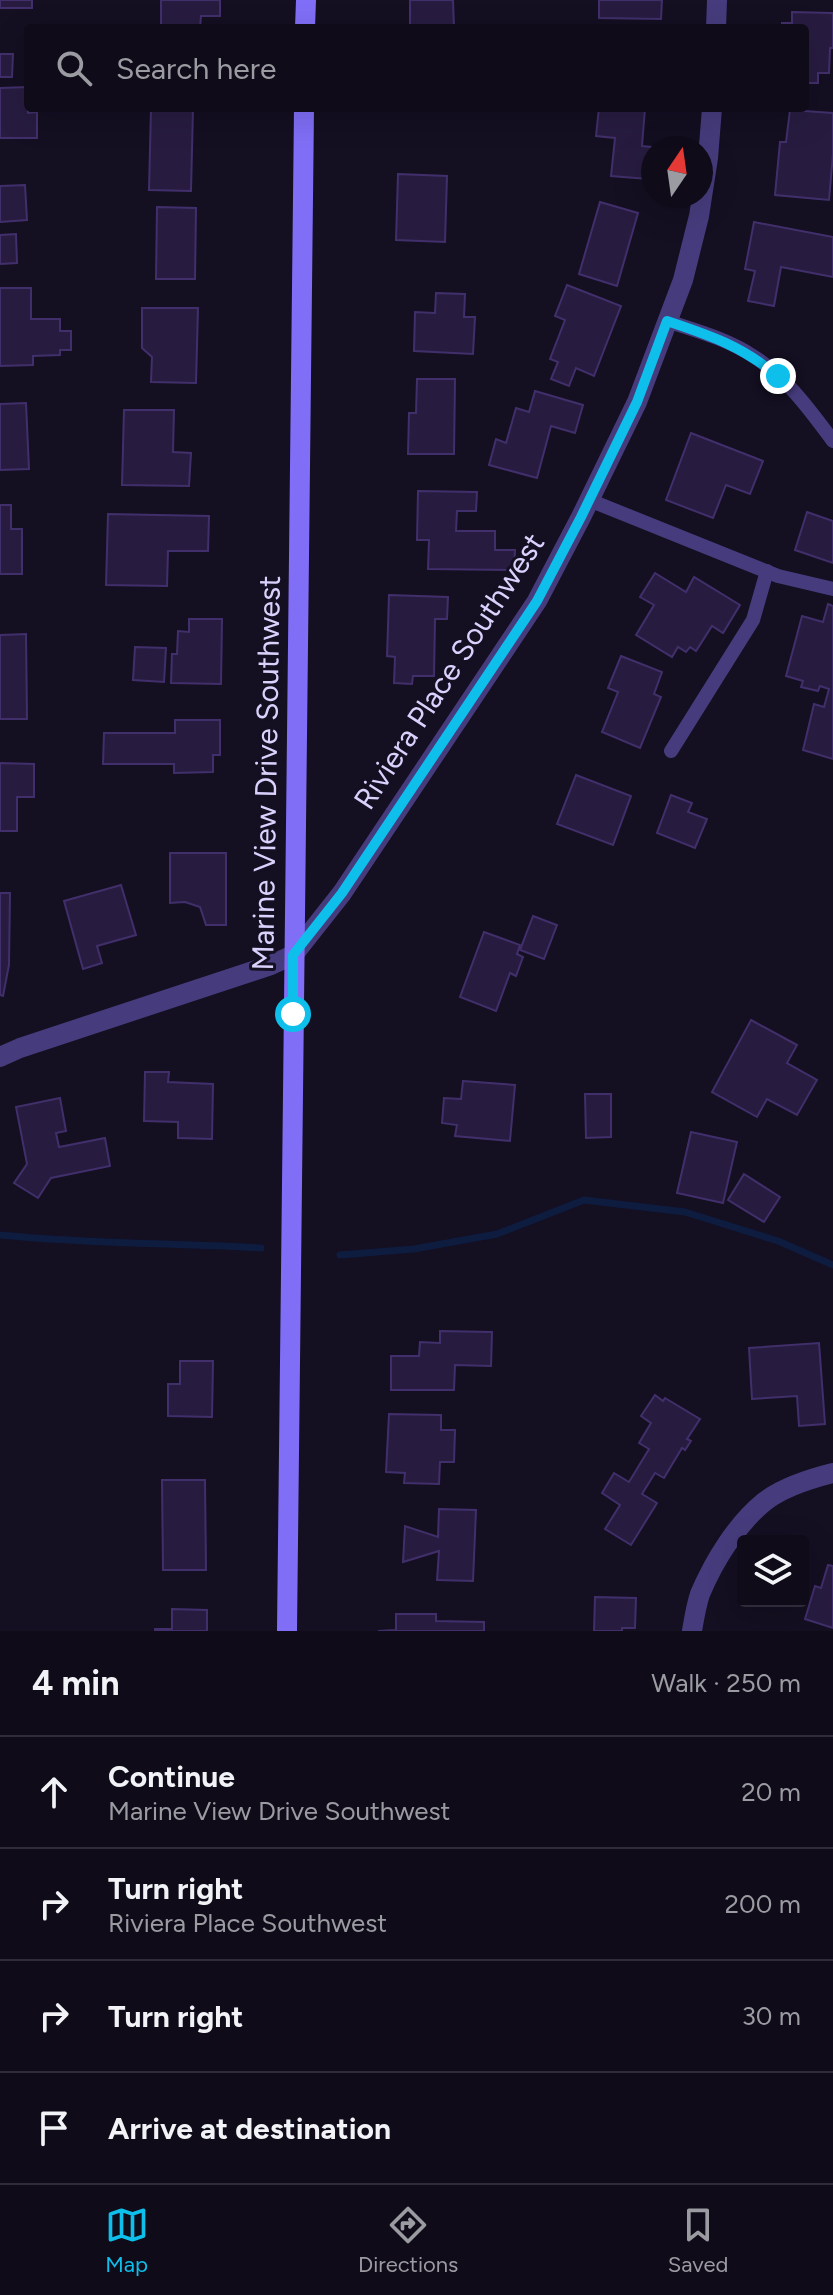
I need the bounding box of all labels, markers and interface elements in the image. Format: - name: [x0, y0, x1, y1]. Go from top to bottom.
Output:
- search box: [24, 24, 809, 112]
- icon: search: [52, 46, 96, 90]
- text: Search here: [116, 50, 276, 87]
- north arrow: [641, 136, 713, 208]
- route end: [760, 358, 796, 394]
- street label: Riviera Place Southwest: [346, 526, 552, 816]
- street label: Marine View Drive Southwest: [244, 575, 288, 971]
- route start: [275, 996, 311, 1032]
- map controls: [737, 1535, 809, 1607]
- button: layers: [737, 1535, 809, 1607]
- text: 4 min: [32, 1663, 119, 1704]
- text: Walk · 250 m: [651, 1667, 801, 1699]
- text: Continue: [108, 1758, 235, 1795]
- icon: ahead: [32, 1770, 76, 1814]
- text: 20 m: [741, 1776, 801, 1808]
- text: Marine View Drive Southwest: [108, 1795, 450, 1827]
- text: Turn right: [108, 1870, 243, 1907]
- icon: right: [32, 1882, 76, 1926]
- text: 200 m: [725, 1888, 801, 1920]
- text: Riviera Place Southwest: [108, 1907, 387, 1939]
- icon: right: [32, 1994, 76, 2038]
- text: Turn right: [108, 1998, 243, 2035]
- text: 30 m: [742, 2000, 801, 2032]
- icon: arrive: [32, 2106, 76, 2150]
- text: Arrive at destination: [108, 2110, 391, 2147]
- tab: Map: [105, 2203, 149, 2278]
- tab: Directions: [358, 2203, 458, 2278]
- tab: Saved: [668, 2203, 728, 2278]

